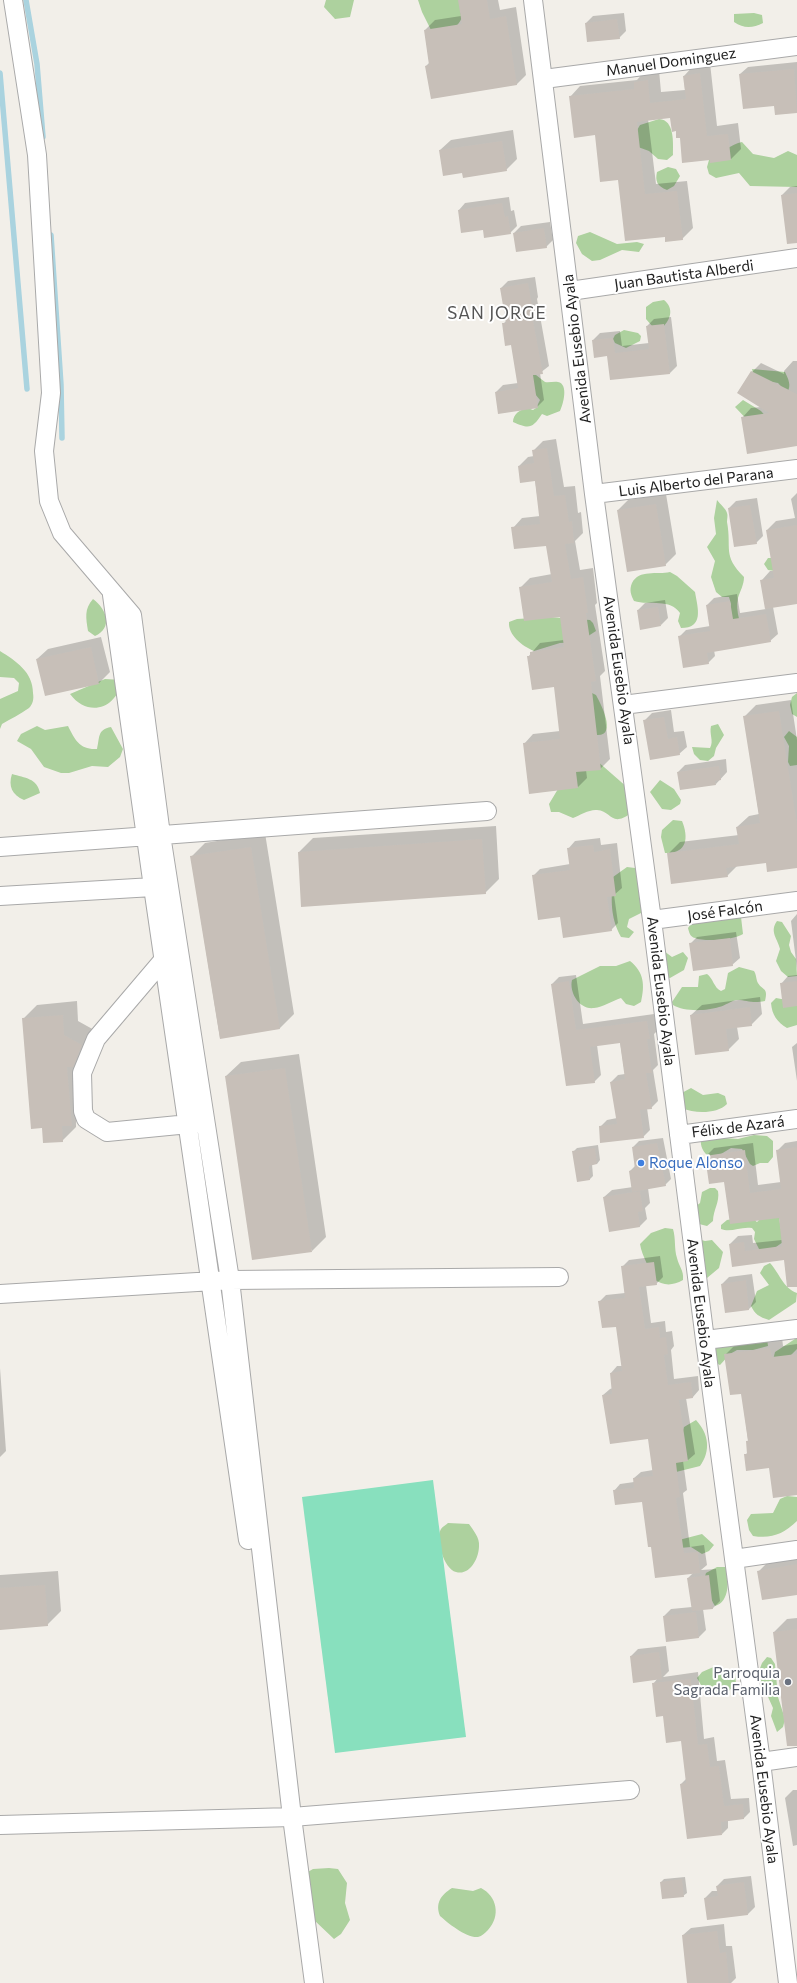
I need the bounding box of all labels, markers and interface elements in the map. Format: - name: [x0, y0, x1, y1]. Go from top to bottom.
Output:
- street label: Manuel Dominguez: [605, 44, 737, 80]
- street label: Juan Bautista Alberdi: [613, 256, 755, 294]
- street label: Avenida Eusebio Ayala: [559, 273, 595, 425]
- district label: SAN JORGE: [447, 303, 547, 323]
- street label: Luis Alberto del Parana: [617, 464, 775, 500]
- street label: Avenida Eusebio Ayala: [600, 594, 638, 746]
- street label: José Falcón: [686, 897, 764, 925]
- street label: Avenida Eusebio Ayala: [643, 915, 679, 1067]
- street label: Félix de Azará: [691, 1112, 785, 1142]
- place label: Roque Alonso: [649, 1154, 743, 1172]
- marker: Roque Alonso: [636, 1158, 646, 1168]
- street label: Avenida Eusebio Ayala: [683, 1237, 719, 1389]
- place label: Parroquia Sagrada Familia: [674, 1664, 780, 1699]
- marker: Parroquia Sagrada Familia: [783, 1677, 793, 1687]
- street label: Avenida Eusebio Ayala: [746, 1713, 782, 1865]

